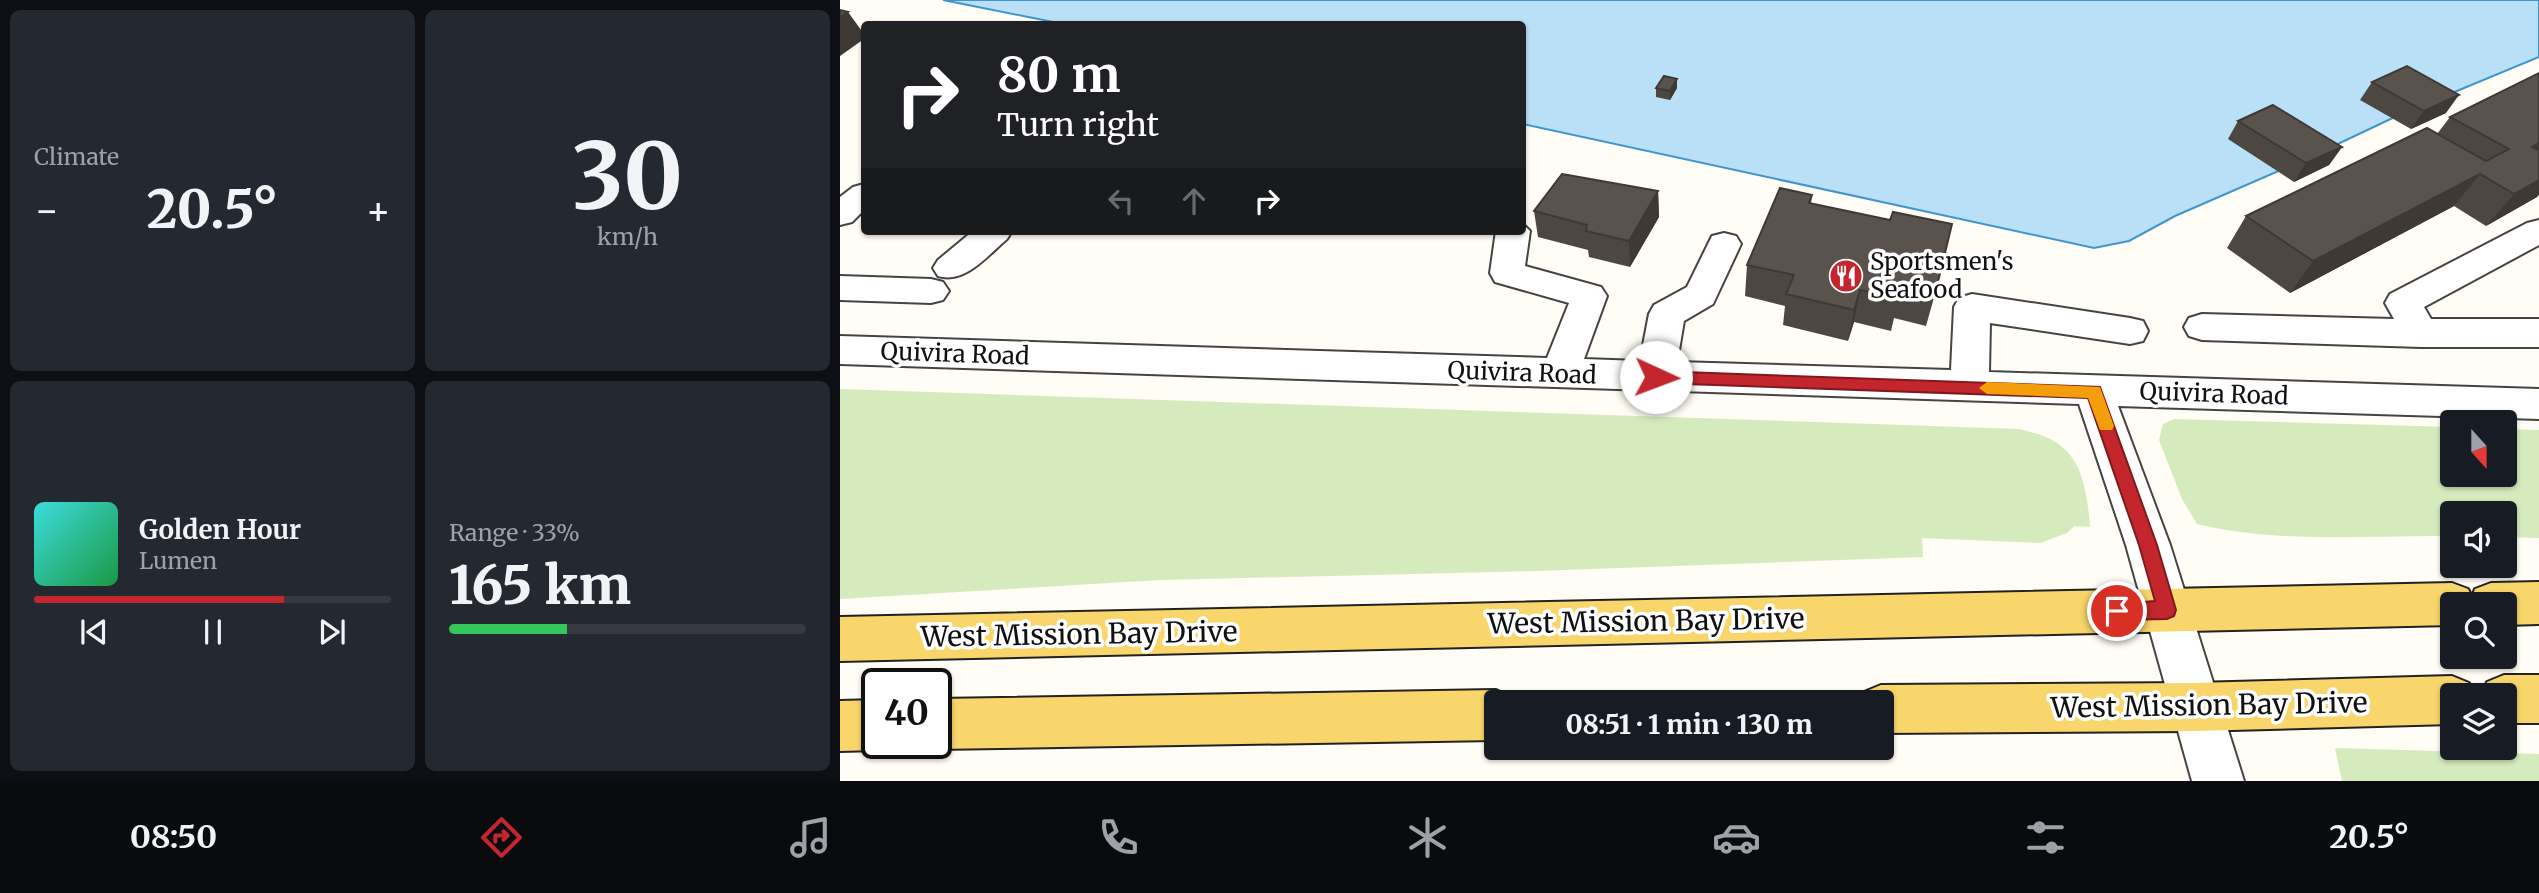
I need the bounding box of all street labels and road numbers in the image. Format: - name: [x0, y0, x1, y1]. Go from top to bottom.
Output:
- street label: Quivira Road: [880, 335, 1030, 372]
- street label: Quivira Road: [1447, 354, 1597, 391]
- street label: Quivira Road: [2139, 375, 2289, 412]
- street label: West Mission Bay Drive: [1486, 600, 1805, 642]
- street label: West Mission Bay Drive: [919, 613, 1238, 655]
- street label: West Mission Bay Drive: [2049, 684, 2368, 726]

